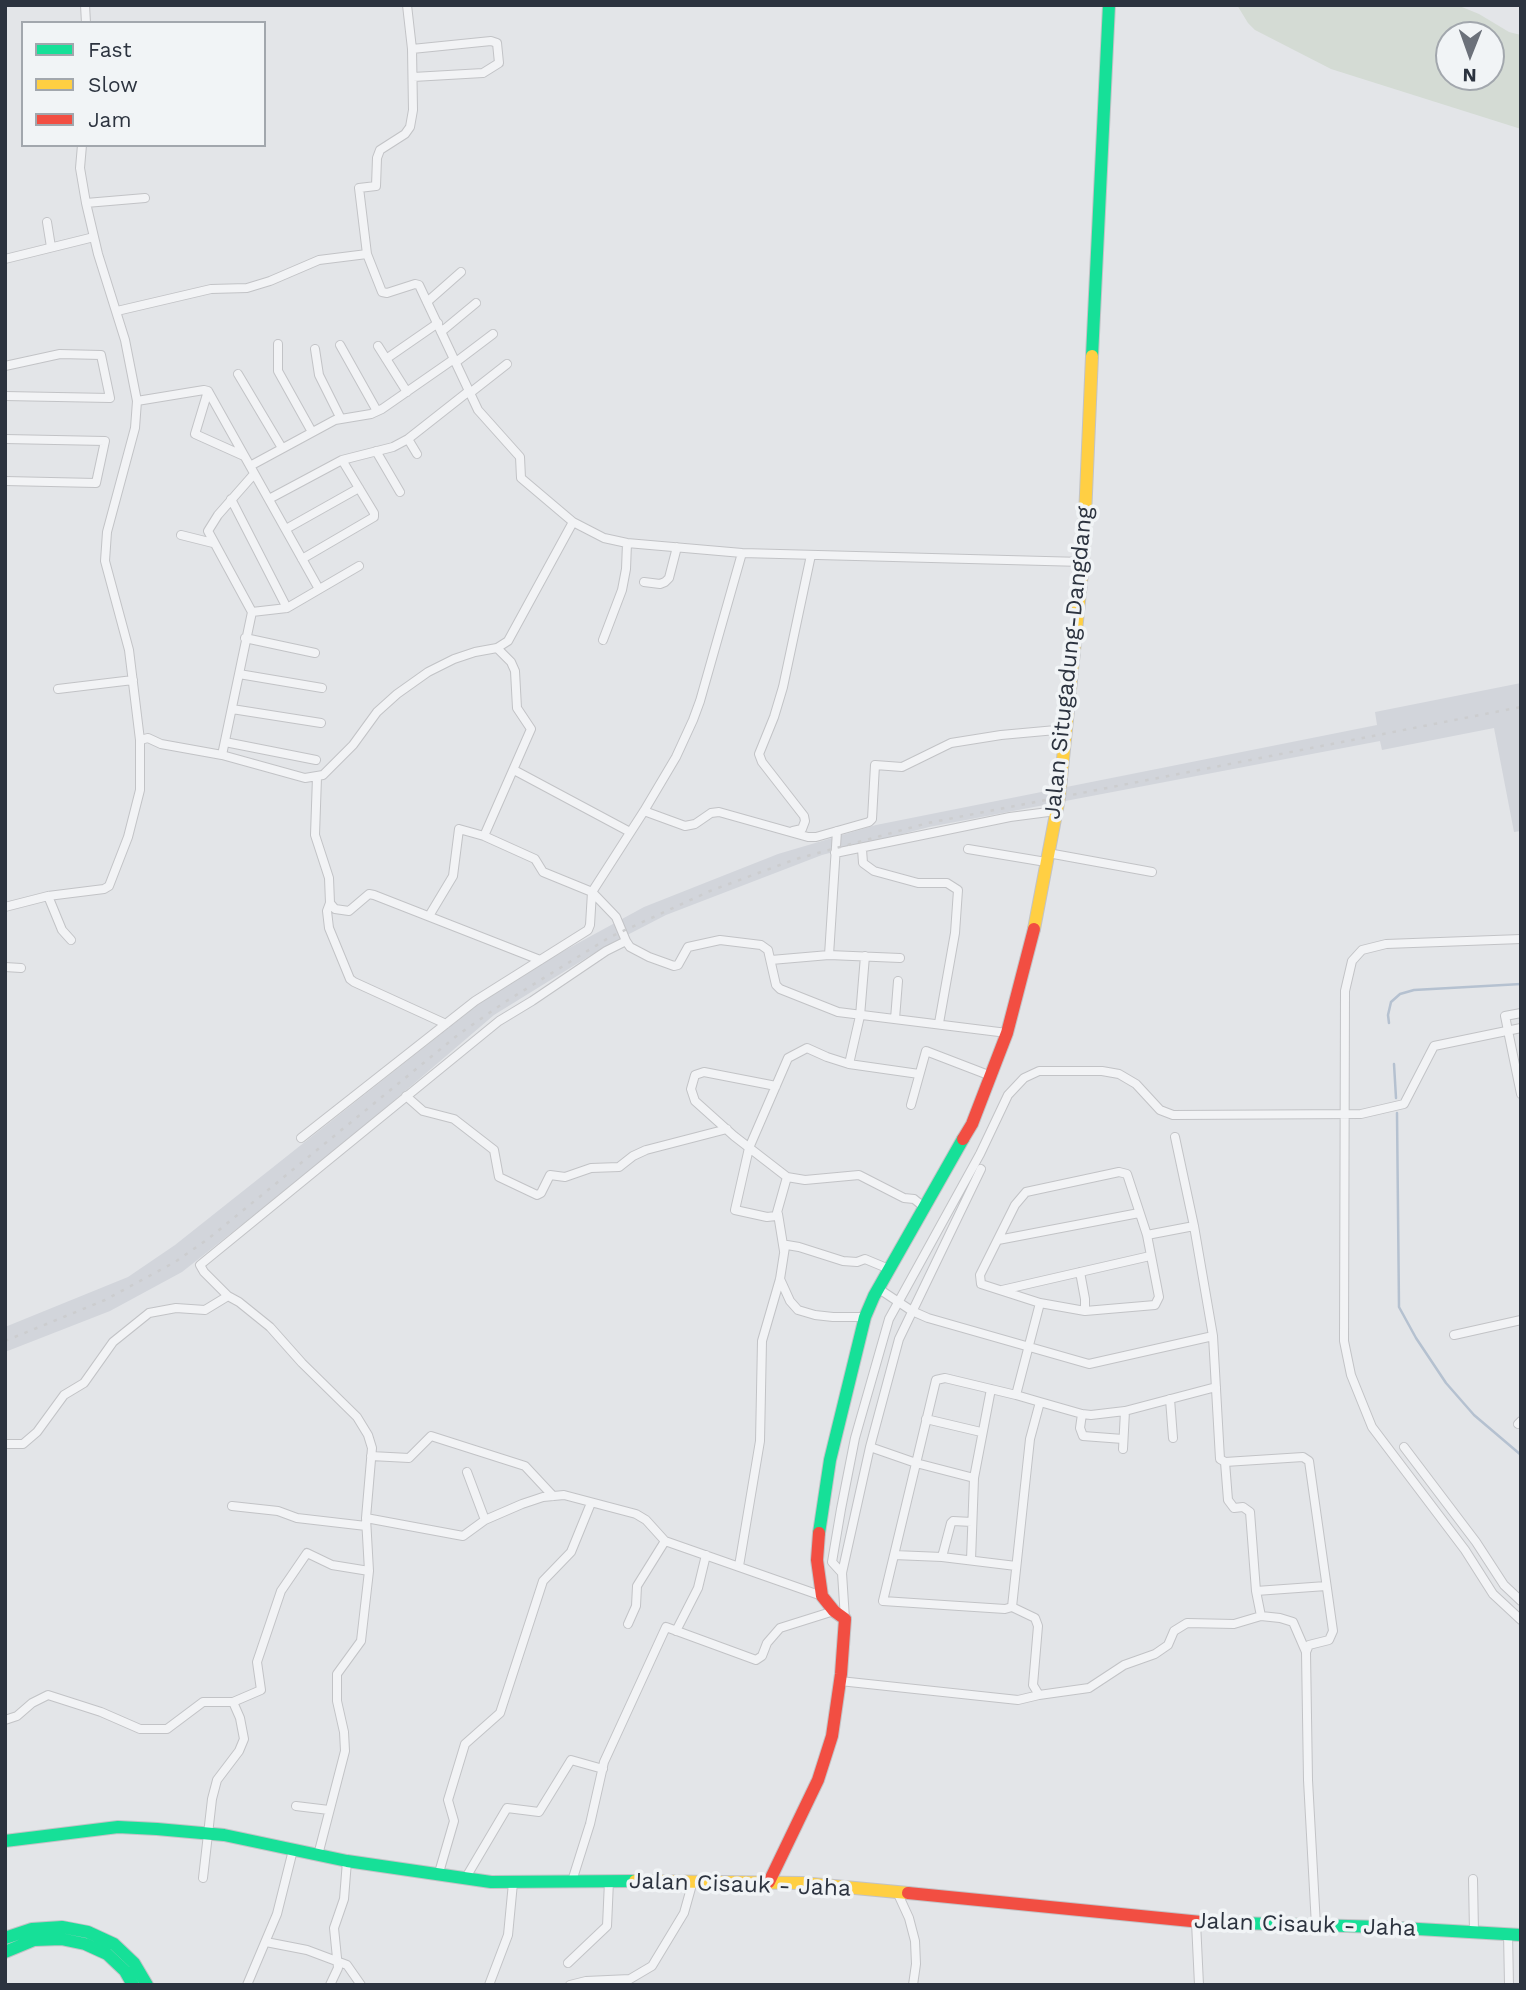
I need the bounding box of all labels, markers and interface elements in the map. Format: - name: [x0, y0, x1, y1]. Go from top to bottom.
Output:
- legend: [21, 21, 266, 147]
- north arrow: [1435, 21, 1505, 91]
- text: Fast: [88, 37, 132, 62]
- text: N: [1462, 64, 1477, 87]
- text: Slow: [88, 72, 138, 97]
- text: Jam: [88, 107, 131, 132]
- street label: Jalan Situgadung-Dangdang: [1039, 505, 1099, 821]
- street label: Jalan Cisauk - Jaha: [628, 1867, 852, 1903]
- street label: Jalan Cisauk - Jaha: [1193, 1907, 1417, 1943]

